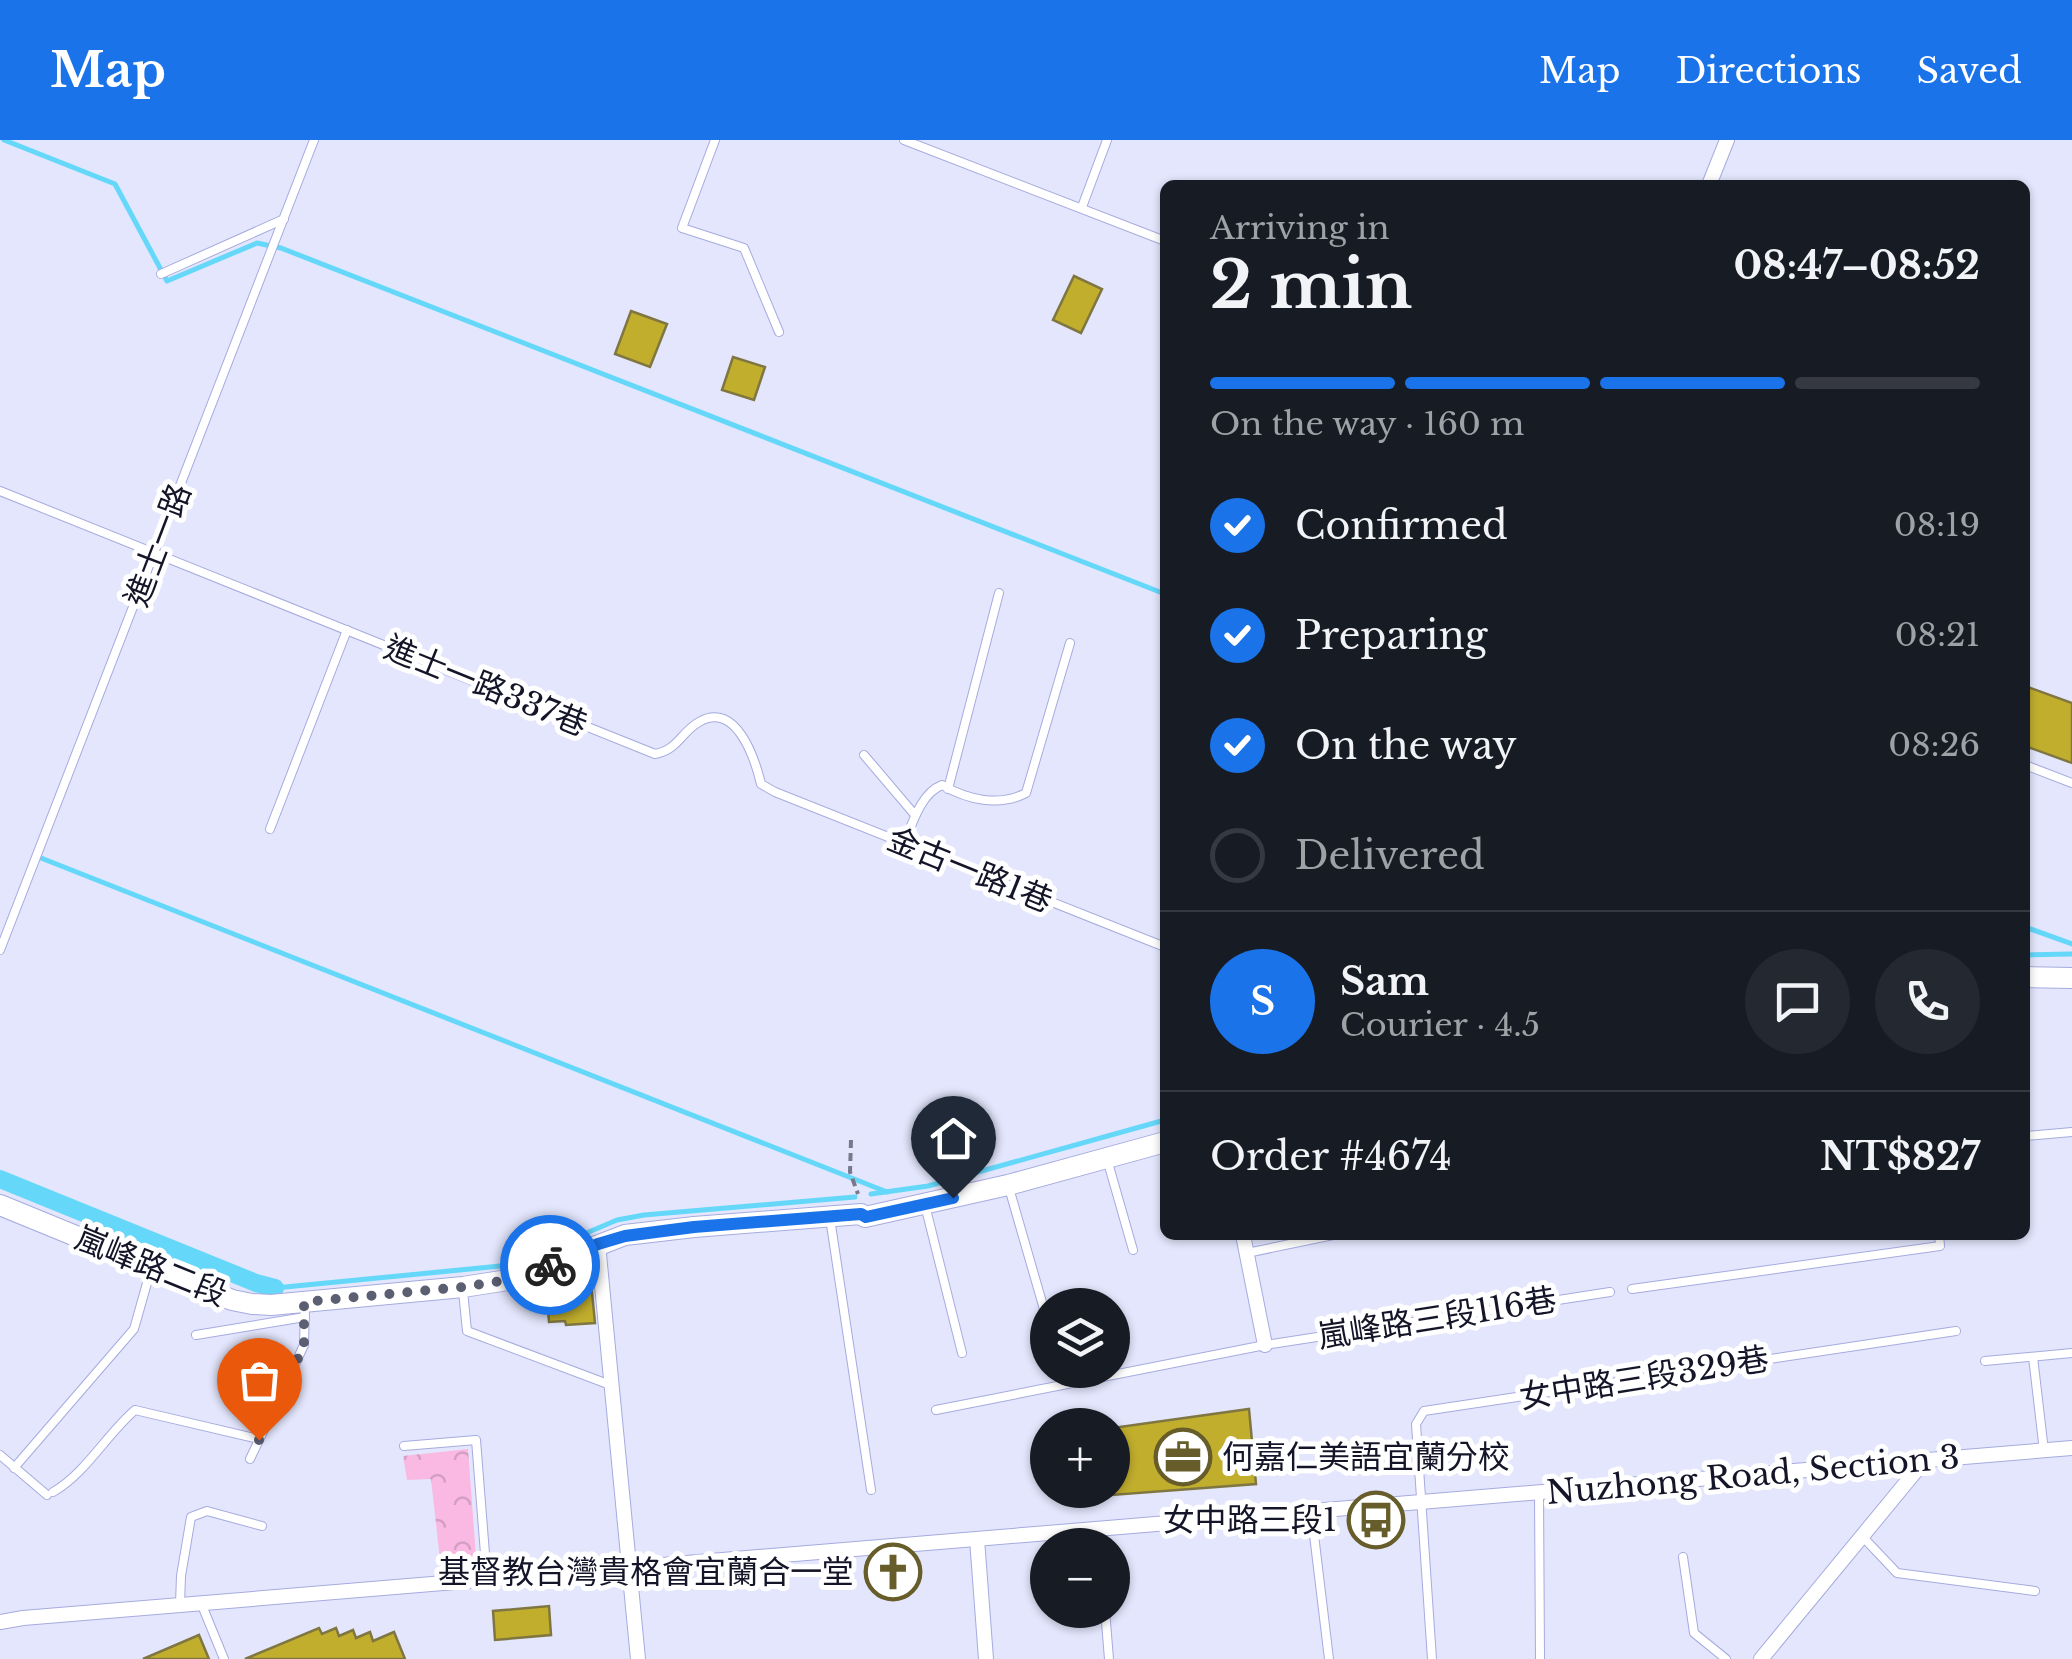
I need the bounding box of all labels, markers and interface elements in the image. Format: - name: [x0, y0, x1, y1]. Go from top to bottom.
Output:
- text: Map: [50, 40, 166, 100]
- text: Map: [1539, 49, 1620, 92]
- text: Directions: [1675, 49, 1861, 92]
- text: Saved: [1916, 49, 2022, 92]
- text: Arriving in: [1210, 208, 1389, 248]
- text: 08:47–08:52: [1734, 242, 1980, 289]
- text: 2 min: [1210, 245, 1412, 326]
- text: On the way · 160 m: [1210, 404, 1524, 444]
- street label: 進士一路: [116, 478, 200, 612]
- icon: check: [1210, 498, 1265, 553]
- text: Confirmed: [1295, 502, 1508, 549]
- text: 08:19: [1894, 505, 1980, 545]
- icon: check: [1210, 608, 1265, 663]
- text: Preparing: [1295, 612, 1487, 659]
- text: 08:21: [1895, 615, 1980, 655]
- street label: 進士一路337巷: [379, 627, 593, 745]
- icon: check: [1210, 718, 1265, 773]
- text: On the way: [1295, 722, 1517, 769]
- text: 08:26: [1888, 725, 1980, 765]
- street label: 金古一路1巷: [882, 819, 1058, 921]
- text: Delivered: [1295, 832, 1485, 879]
- button: chat: [1745, 949, 1850, 1054]
- button: phone: [1875, 949, 1980, 1054]
- text: Sam: [1340, 958, 1429, 1005]
- text: S: [1250, 978, 1275, 1025]
- text: Courier · 4.5: [1340, 1005, 1540, 1045]
- pin: [911, 1096, 996, 1199]
- icon: home: [926, 1111, 981, 1166]
- text: Order #4674: [1210, 1133, 1452, 1180]
- text: NT$827: [1820, 1133, 1980, 1180]
- courier: [500, 1215, 600, 1315]
- street label: 嵐峰路二段: [69, 1217, 233, 1315]
- icon: bike: [523, 1238, 578, 1293]
- street label: 嵐峰路三段116巷: [1315, 1279, 1559, 1357]
- map controls: [1030, 1288, 1130, 1628]
- button: layers: [1030, 1288, 1130, 1388]
- pin: [217, 1338, 302, 1441]
- street label: 女中路三段329巷: [1516, 1339, 1772, 1417]
- icon: bag: [232, 1353, 287, 1408]
- button: +: [1030, 1408, 1130, 1508]
- office icon: 何嘉仁美語宜蘭分校: [1153, 1427, 1213, 1487]
- place label: 何嘉仁美語宜蘭分校: [1222, 1437, 1510, 1477]
- street label: Nuzhong Road, Section 3: [1545, 1437, 1961, 1513]
- bus stop icon: 女中路三段1: [1346, 1490, 1406, 1550]
- place label: 女中路三段1: [1163, 1500, 1337, 1540]
- button: −: [1030, 1528, 1130, 1628]
- church icon: 基督教台灣貴格會宜蘭合一堂: [863, 1542, 923, 1602]
- place label: 基督教台灣貴格會宜蘭合一堂: [438, 1552, 854, 1592]

